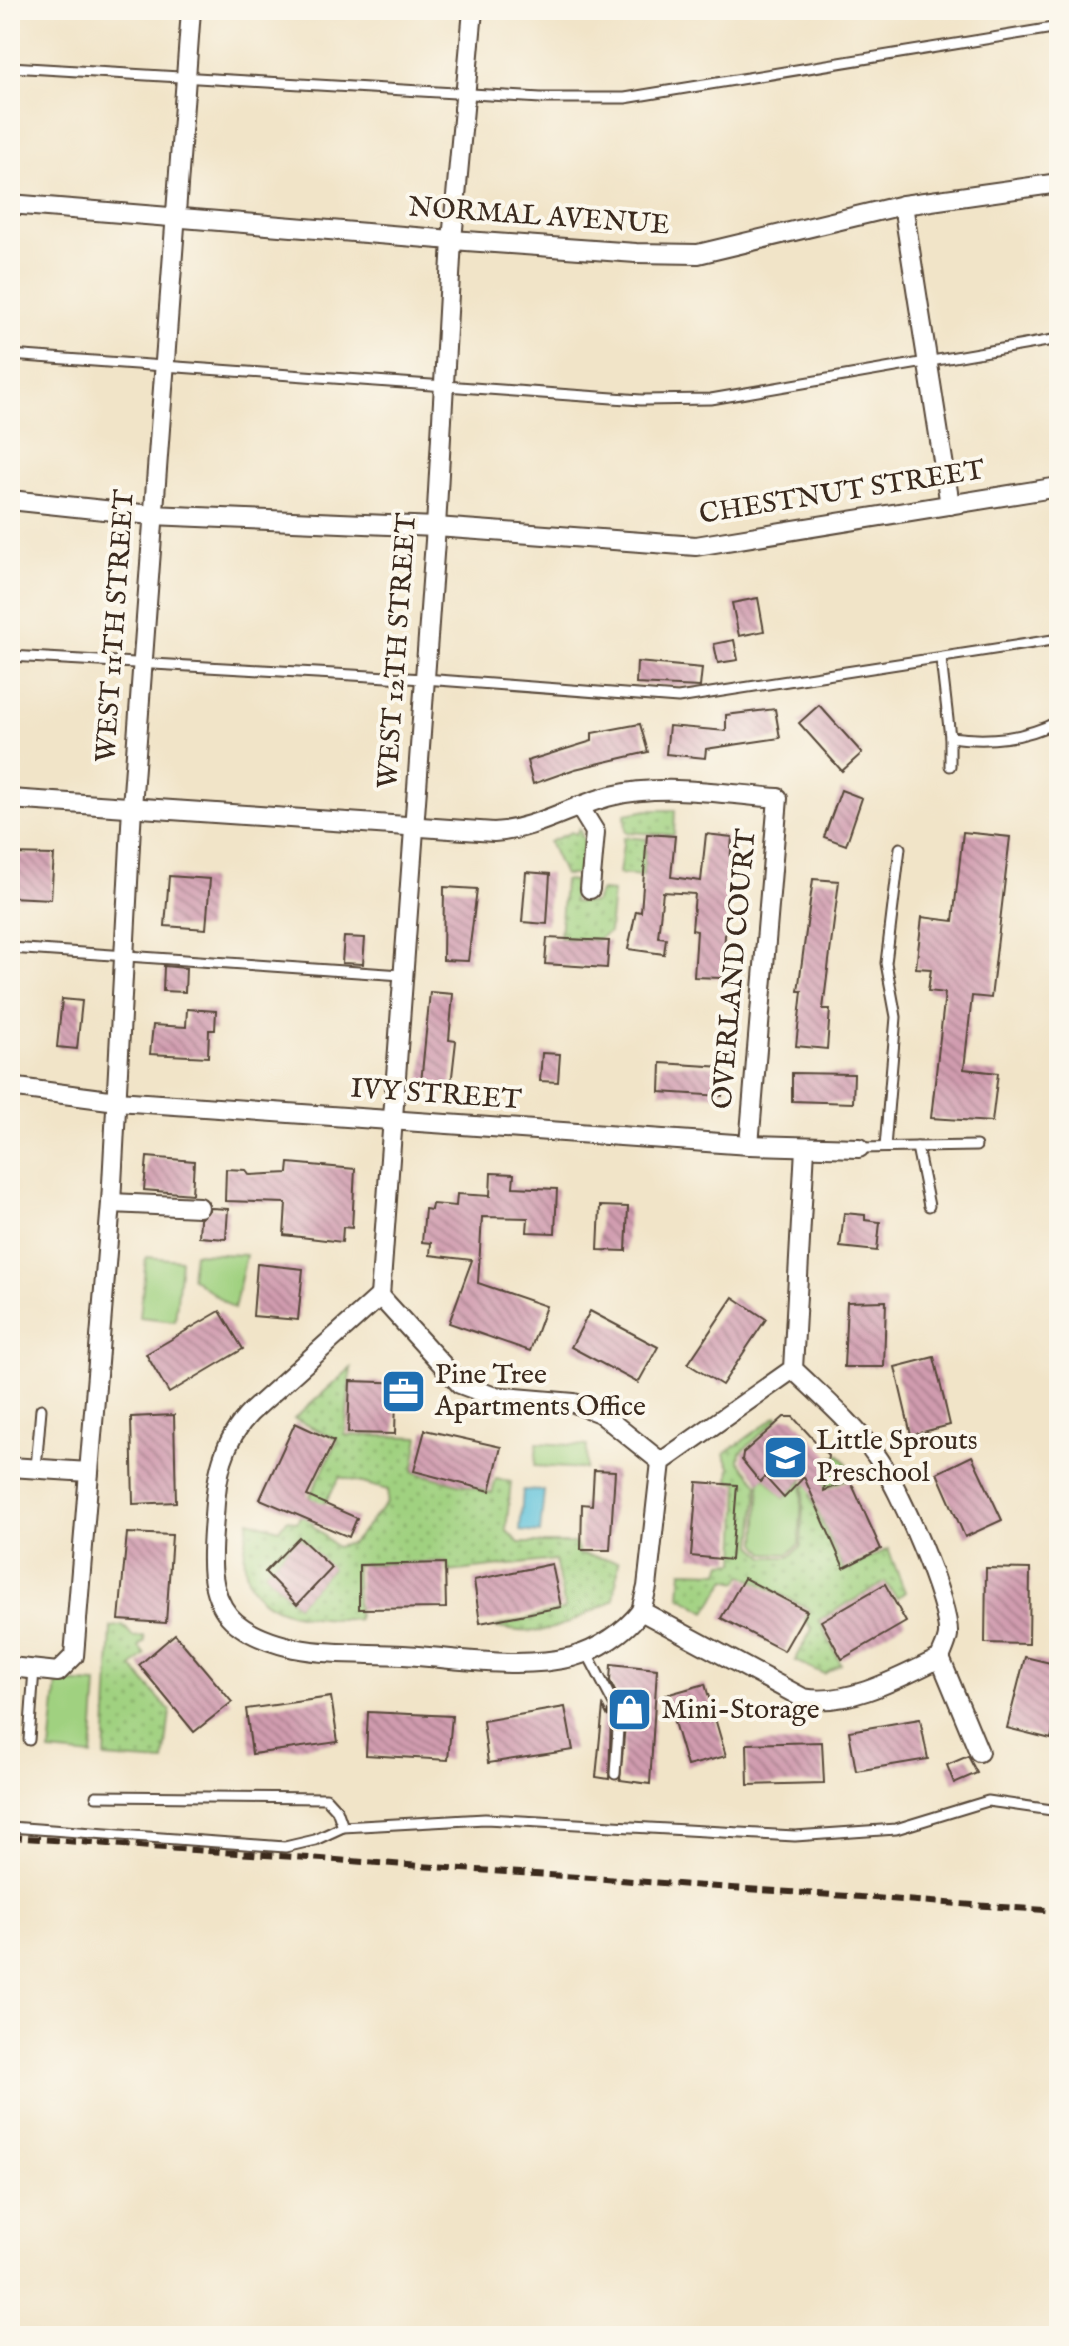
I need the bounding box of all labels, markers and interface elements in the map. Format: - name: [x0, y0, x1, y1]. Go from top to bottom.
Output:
- street label: NORMAL AVENUE: [407, 190, 671, 244]
- street label: CHESTNUT STREET: [697, 453, 988, 533]
- street label: WEST 11TH STREET: [89, 488, 143, 764]
- street label: WEST 12TH STREET: [371, 511, 425, 790]
- street label: OVERLAND COURT: [705, 827, 765, 1111]
- street label: IVY STREET: [349, 1072, 523, 1118]
- place label: Pine Tree Apartments Office: [434, 1358, 646, 1425]
- office icon: Pine Tree Apartments Office: [380, 1367, 428, 1415]
- place label: Little Sprouts Preschool: [816, 1424, 978, 1491]
- school or university icon: Little Sprouts Preschool: [761, 1433, 809, 1481]
- shop icon: Mini-Storage: [606, 1686, 654, 1734]
- place label: Mini-Storage: [661, 1693, 820, 1728]

